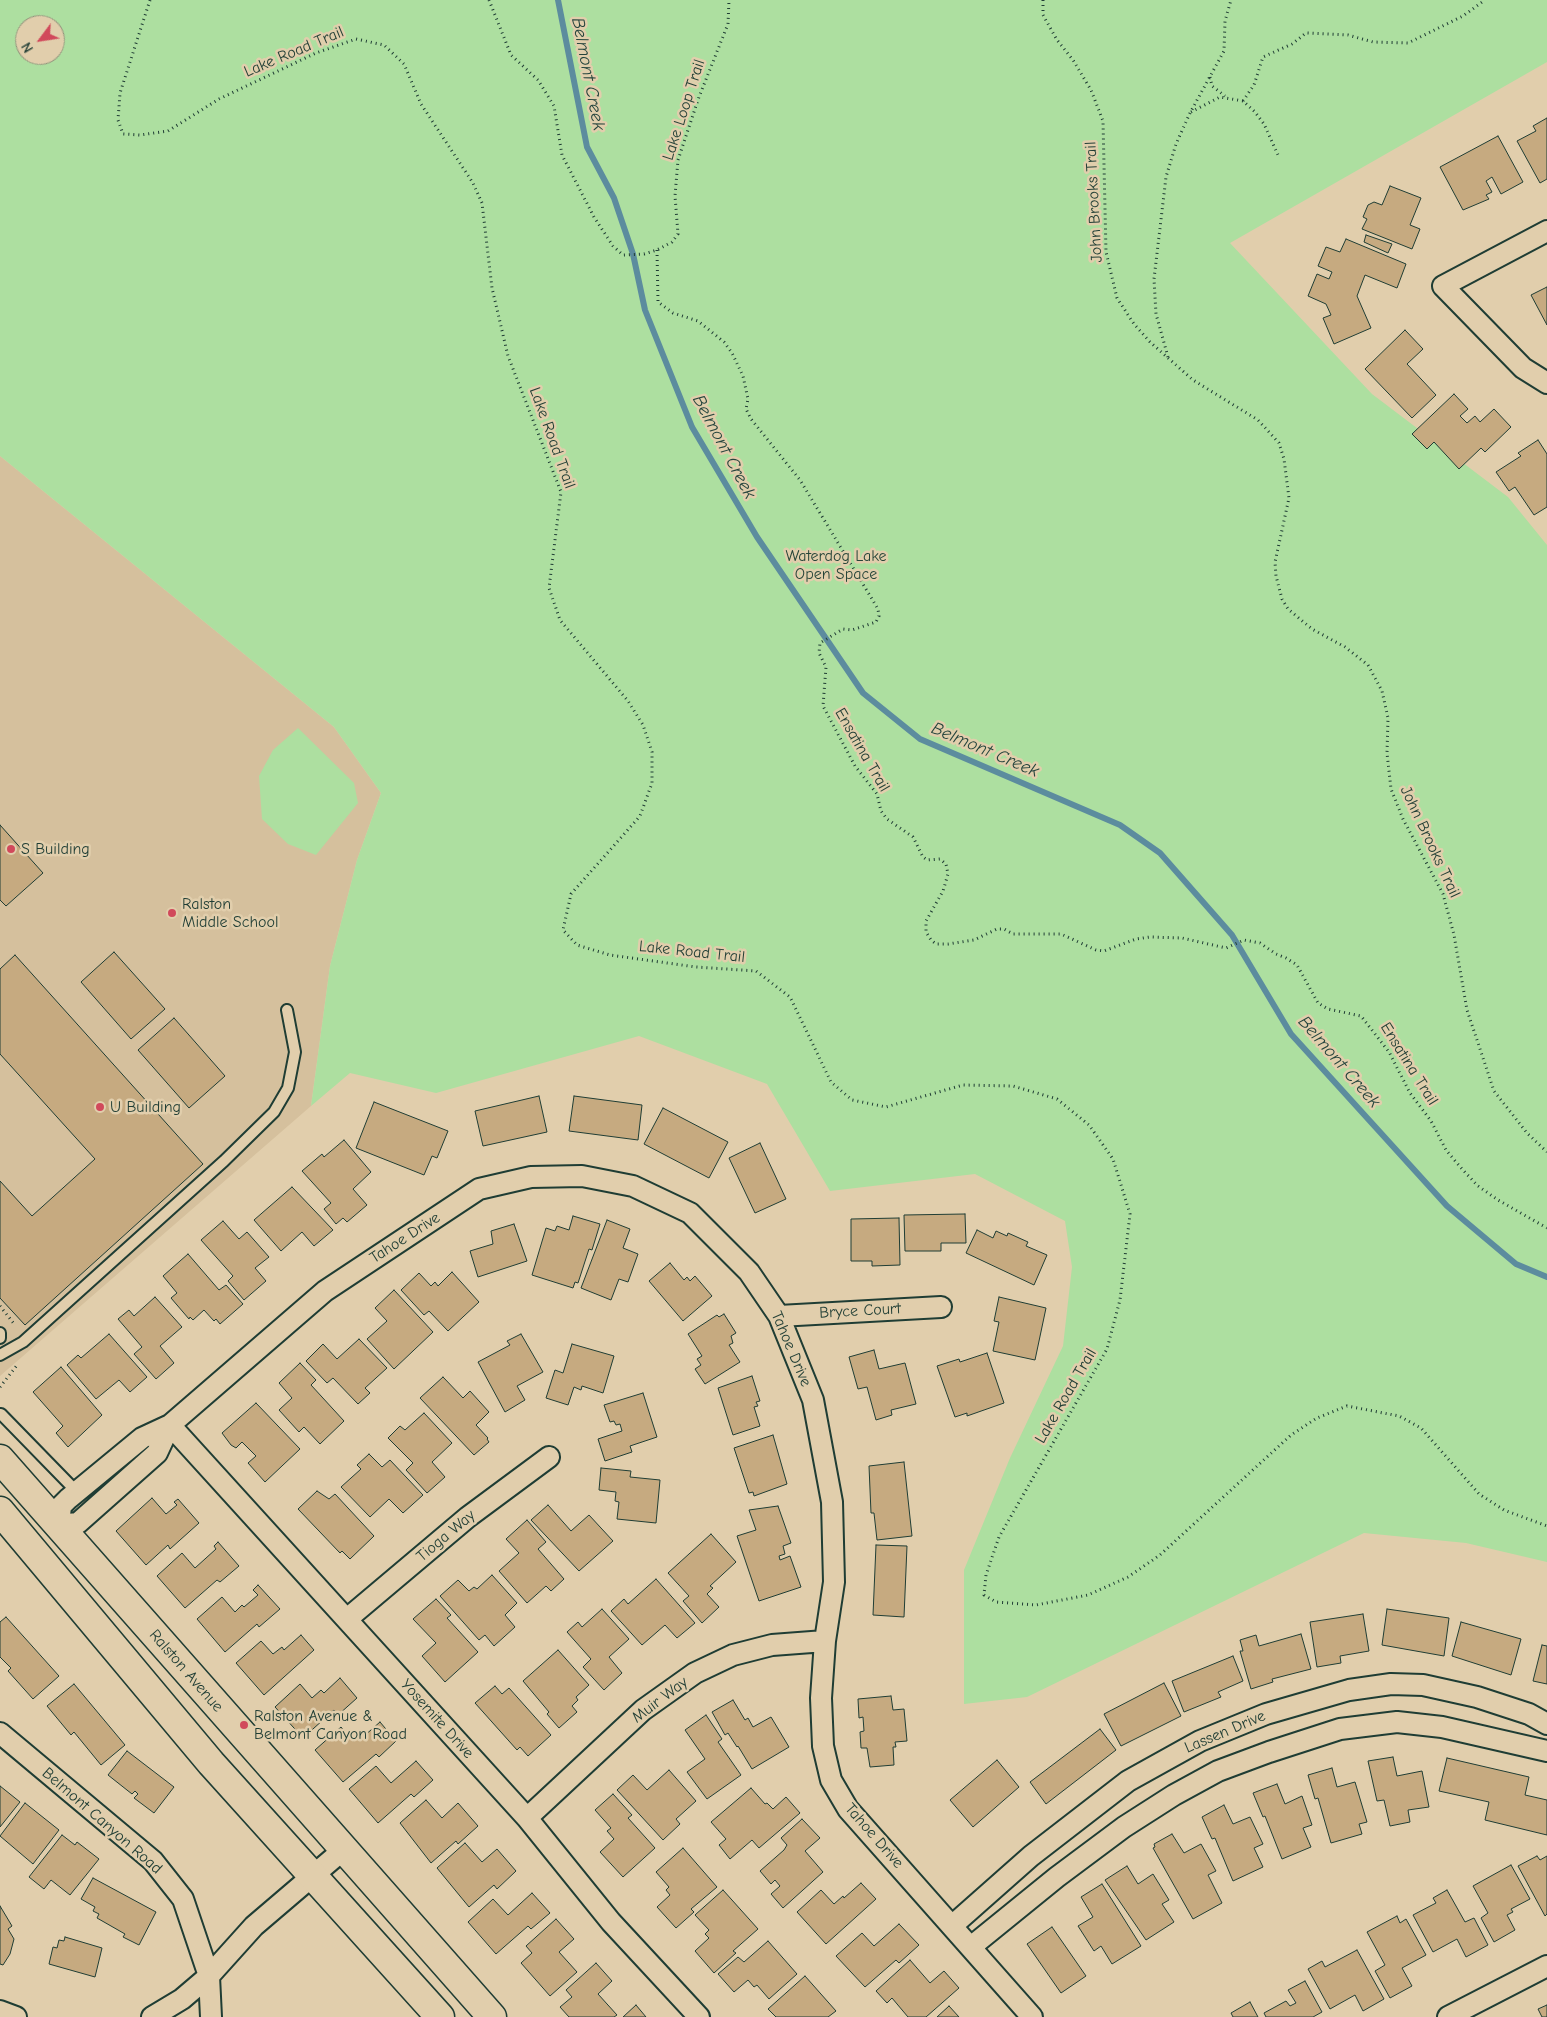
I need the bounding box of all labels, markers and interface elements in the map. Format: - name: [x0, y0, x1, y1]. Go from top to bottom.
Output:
- north arrow: [15, 15, 65, 65]
- water label: Belmont Creek: [566, 16, 610, 132]
- street label: Lake Road Trail: [241, 22, 347, 82]
- text: N: [18, 39, 37, 56]
- street label: Lake Loop Trail: [659, 57, 709, 163]
- street label: John Brooks Trail: [1081, 141, 1107, 263]
- street label: Lake Road Trail: [525, 385, 579, 491]
- water label: Belmont Creek: [688, 391, 760, 503]
- park label: Waterdog Lake Open Space: [785, 546, 887, 584]
- street label: Ensatina Trail: [830, 705, 894, 795]
- water label: Belmont Creek: [928, 718, 1042, 782]
- street label: John Brooks Trail: [1396, 783, 1464, 901]
- place label: S Building: [21, 839, 90, 859]
- marker: S Building: [5, 843, 17, 855]
- place label: Ralston Middle School: [182, 894, 278, 932]
- marker: Ralston Middle School: [166, 907, 178, 919]
- street label: Lake Road Trail: [638, 937, 746, 967]
- water label: Belmont Creek: [1293, 1012, 1385, 1112]
- street label: Ensatina Trail: [1376, 1019, 1442, 1109]
- place label: U Building: [110, 1097, 181, 1117]
- marker: U Building: [94, 1101, 106, 1113]
- street label: Tahoe Drive: [366, 1208, 444, 1268]
- street label: Bryce Court: [819, 1299, 901, 1323]
- street label: Tahoe Drive: [767, 1308, 815, 1390]
- street label: Lake Road Trail: [1031, 1345, 1101, 1447]
- street label: Tioga Way: [413, 1506, 479, 1566]
- street label: Ralston Avenue: [145, 1626, 227, 1716]
- street label: Muir Way: [628, 1673, 692, 1727]
- street label: Yosemite Drive: [396, 1675, 478, 1763]
- place label: Ralston Avenue & Belmont Canyon Road: [254, 1706, 407, 1744]
- street label: Lassen Drive: [1182, 1706, 1268, 1758]
- marker: Ralston Avenue & Belmont Canyon Road: [238, 1719, 250, 1731]
- street label: Belmont Canyon Road: [38, 1764, 166, 1878]
- street label: Tahoe Drive: [841, 1800, 907, 1872]

